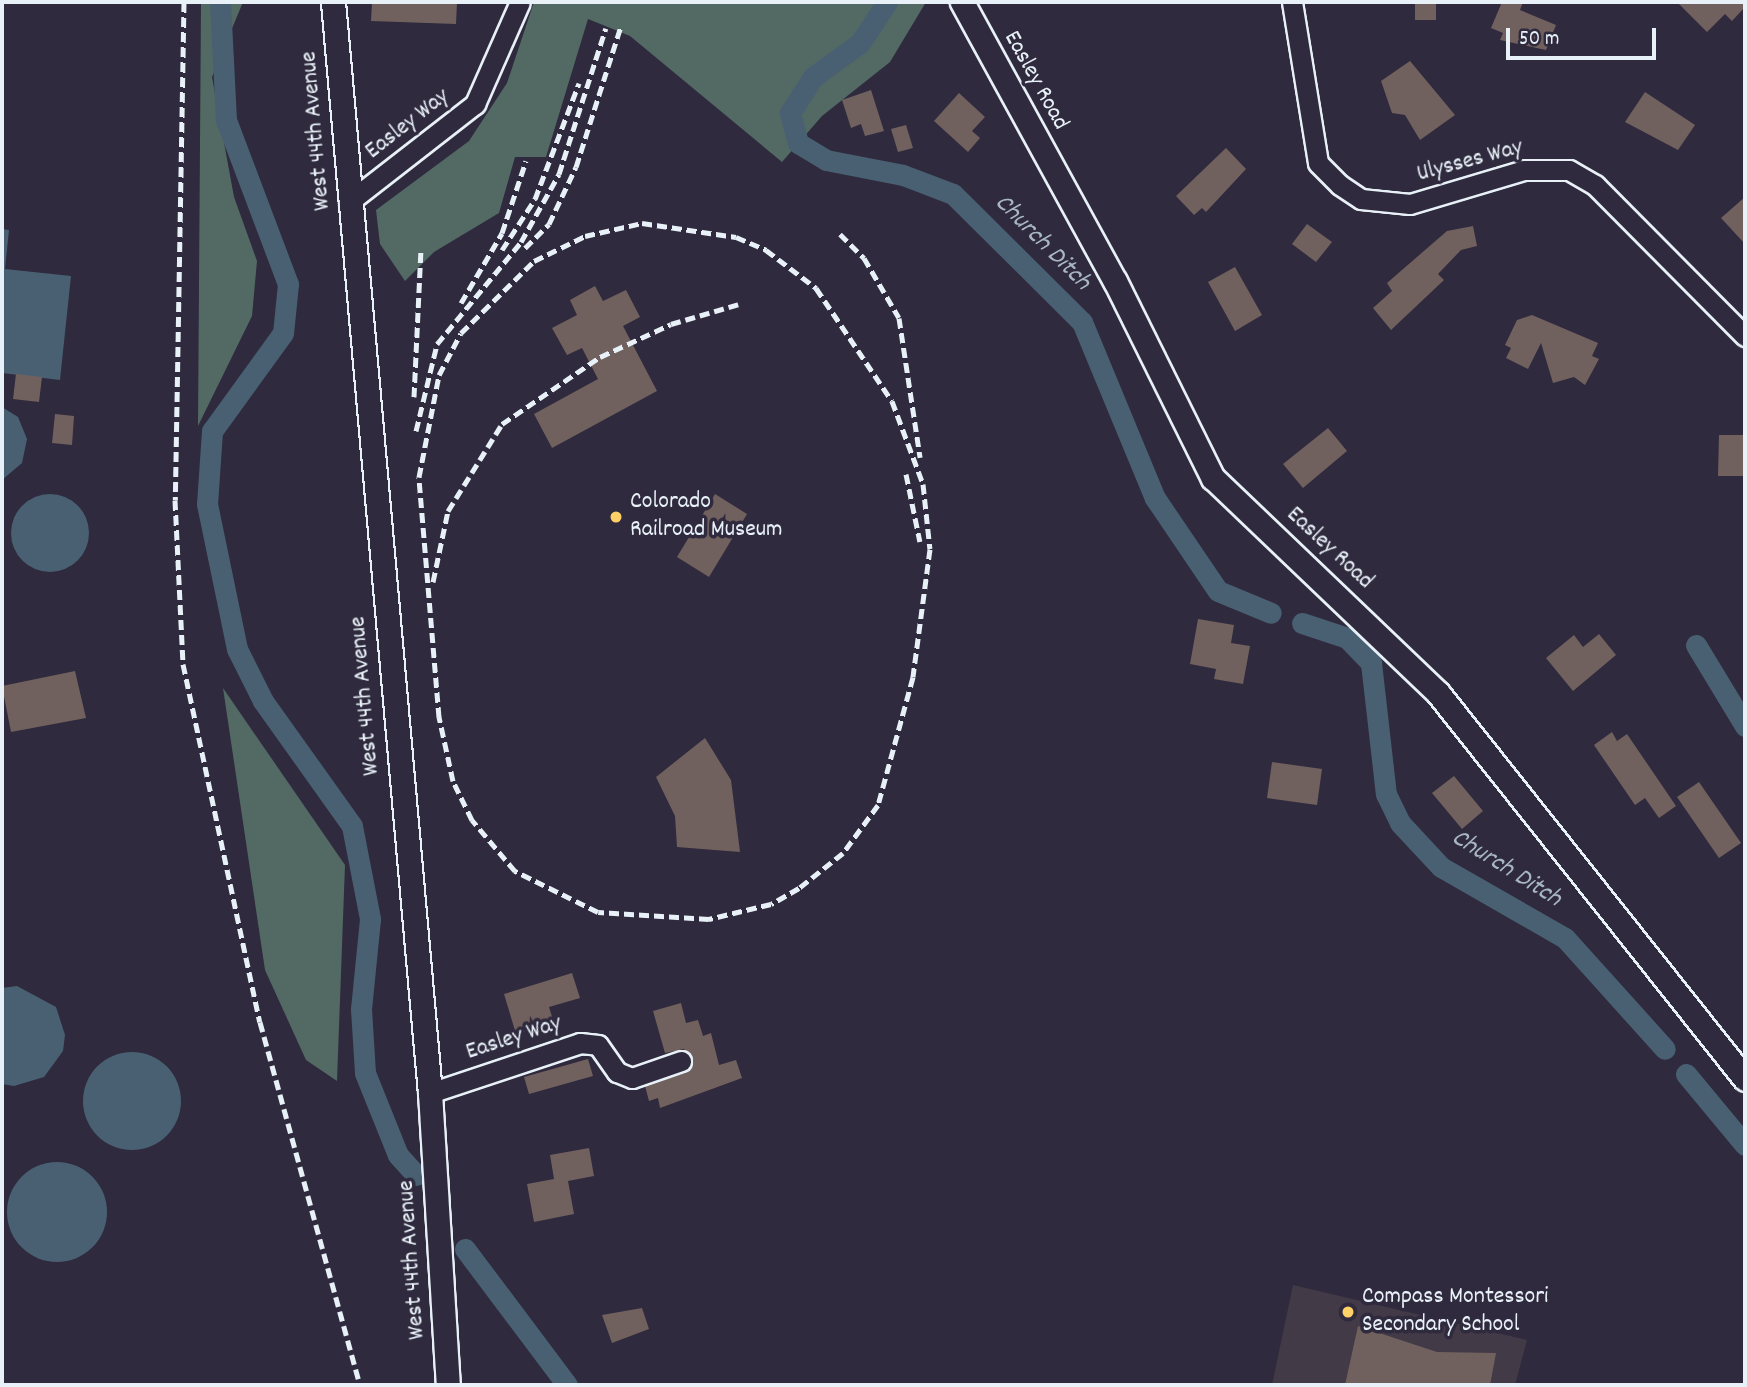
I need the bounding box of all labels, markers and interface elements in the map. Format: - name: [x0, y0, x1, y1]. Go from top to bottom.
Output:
- scale bar: [1509, 14, 1660, 58]
- text: 50 m: [1519, 25, 1559, 55]
- street label: Easley Road: [996, 27, 1074, 135]
- street label: West 44th Avenue: [296, 50, 338, 212]
- street label: Easley Way: [360, 83, 456, 167]
- street label: Ulysses Way: [1414, 134, 1526, 190]
- water label: Church Ditch: [987, 188, 1097, 298]
- place label: Colorado Railroad Museum: [630, 489, 783, 545]
- street label: Easley Road: [1279, 501, 1379, 597]
- marker: Colorado Railroad Museum: [608, 509, 624, 525]
- street label: West 44th Avenue: [345, 615, 387, 777]
- water label: Church Ditch: [1445, 823, 1567, 915]
- street label: Easley Way: [463, 1010, 565, 1068]
- street label: West 44th Avenue: [393, 1179, 433, 1341]
- place label: Compass Montessori Secondary School: [1362, 1284, 1548, 1340]
- marker: Compass Montessori Secondary School: [1340, 1304, 1356, 1320]

